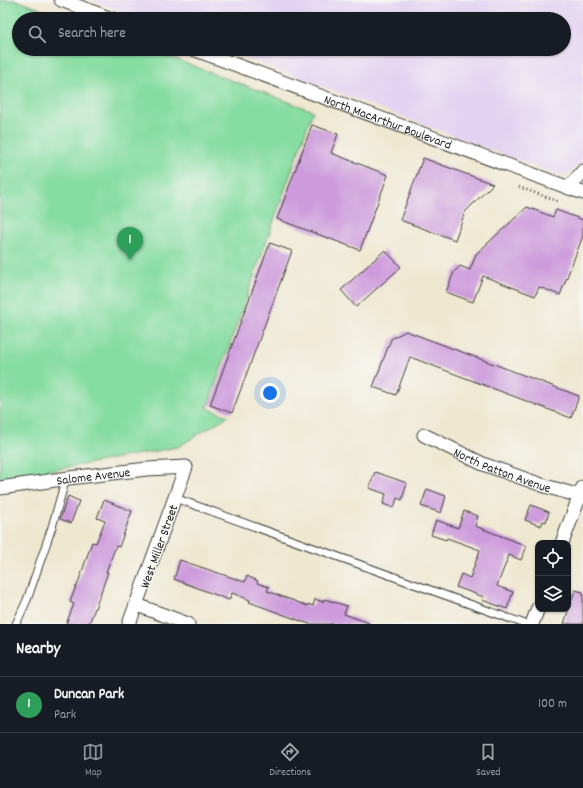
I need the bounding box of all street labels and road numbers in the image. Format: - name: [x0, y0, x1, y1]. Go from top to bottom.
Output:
- street label: North MacArthur Boulevard: [321, 91, 454, 156]
- street label: North Patton Avenue: [450, 444, 553, 499]
- street label: Salome Avenue: [55, 464, 132, 492]
- street label: West Miller Street: [136, 502, 184, 591]

